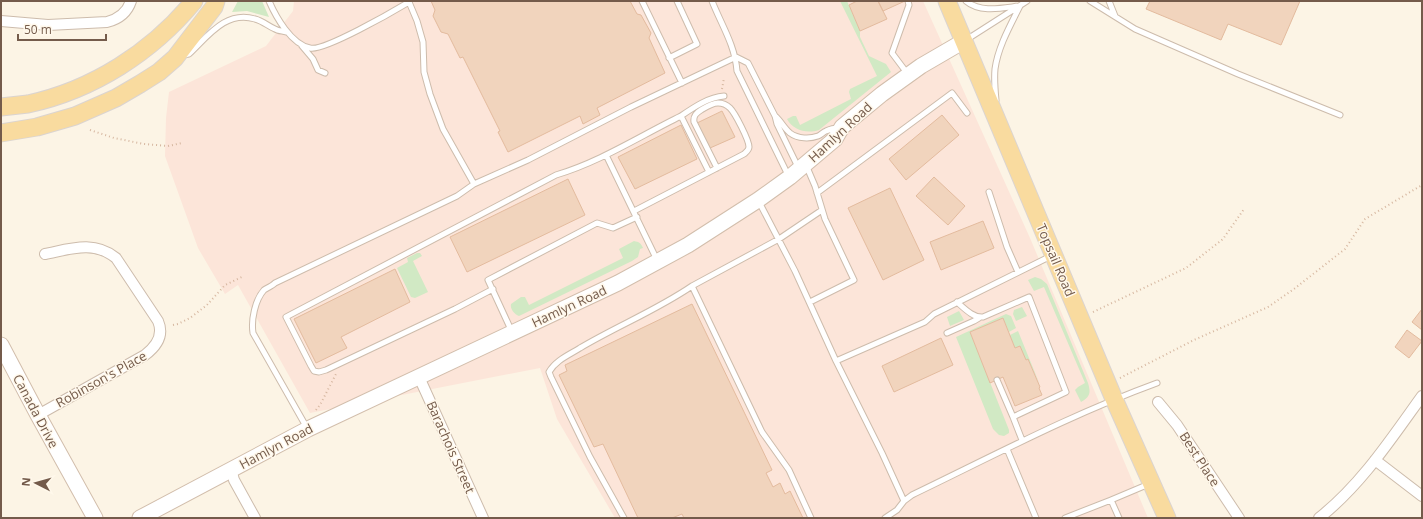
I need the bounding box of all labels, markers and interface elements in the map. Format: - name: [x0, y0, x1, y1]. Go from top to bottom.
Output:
- scale bar: [18, 16, 106, 42]
- text: 50 m: [24, 21, 52, 38]
- street label: Hamlyn Road: [804, 98, 876, 166]
- street label: Topsail Road: [1033, 221, 1079, 299]
- street label: Hamlyn Road: [528, 281, 610, 331]
- street label: Robinson's Place: [52, 347, 150, 411]
- street label: Canada Drive: [9, 371, 63, 451]
- street label: Barachois Street: [423, 398, 480, 496]
- street label: Hamlyn Road: [236, 419, 316, 473]
- street label: Best Place: [1176, 428, 1224, 490]
- north arrow: [16, 463, 56, 503]
- text: N: [18, 477, 33, 487]

